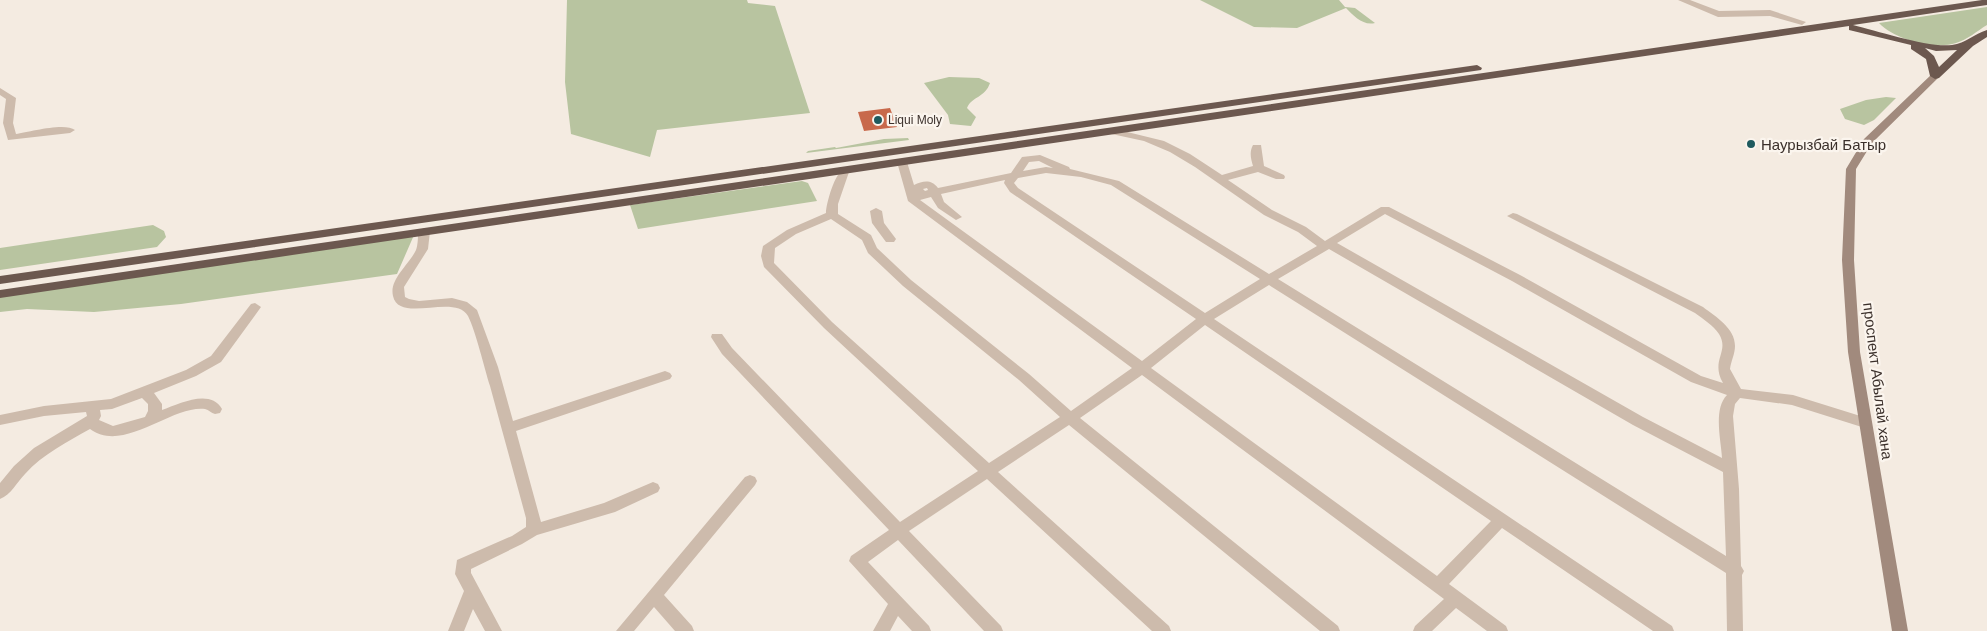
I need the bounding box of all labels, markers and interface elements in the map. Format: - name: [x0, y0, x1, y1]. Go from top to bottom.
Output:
- place label: Liqui Moly: [888, 113, 942, 127]
- marker: Liqui Moly: [872, 114, 884, 126]
- place label: Наурызбай Батыр: [1761, 136, 1886, 153]
- marker: Наурызбай Батыр: [1745, 138, 1757, 150]
- street label: проспект Абылай хана: [1860, 302, 1896, 461]

